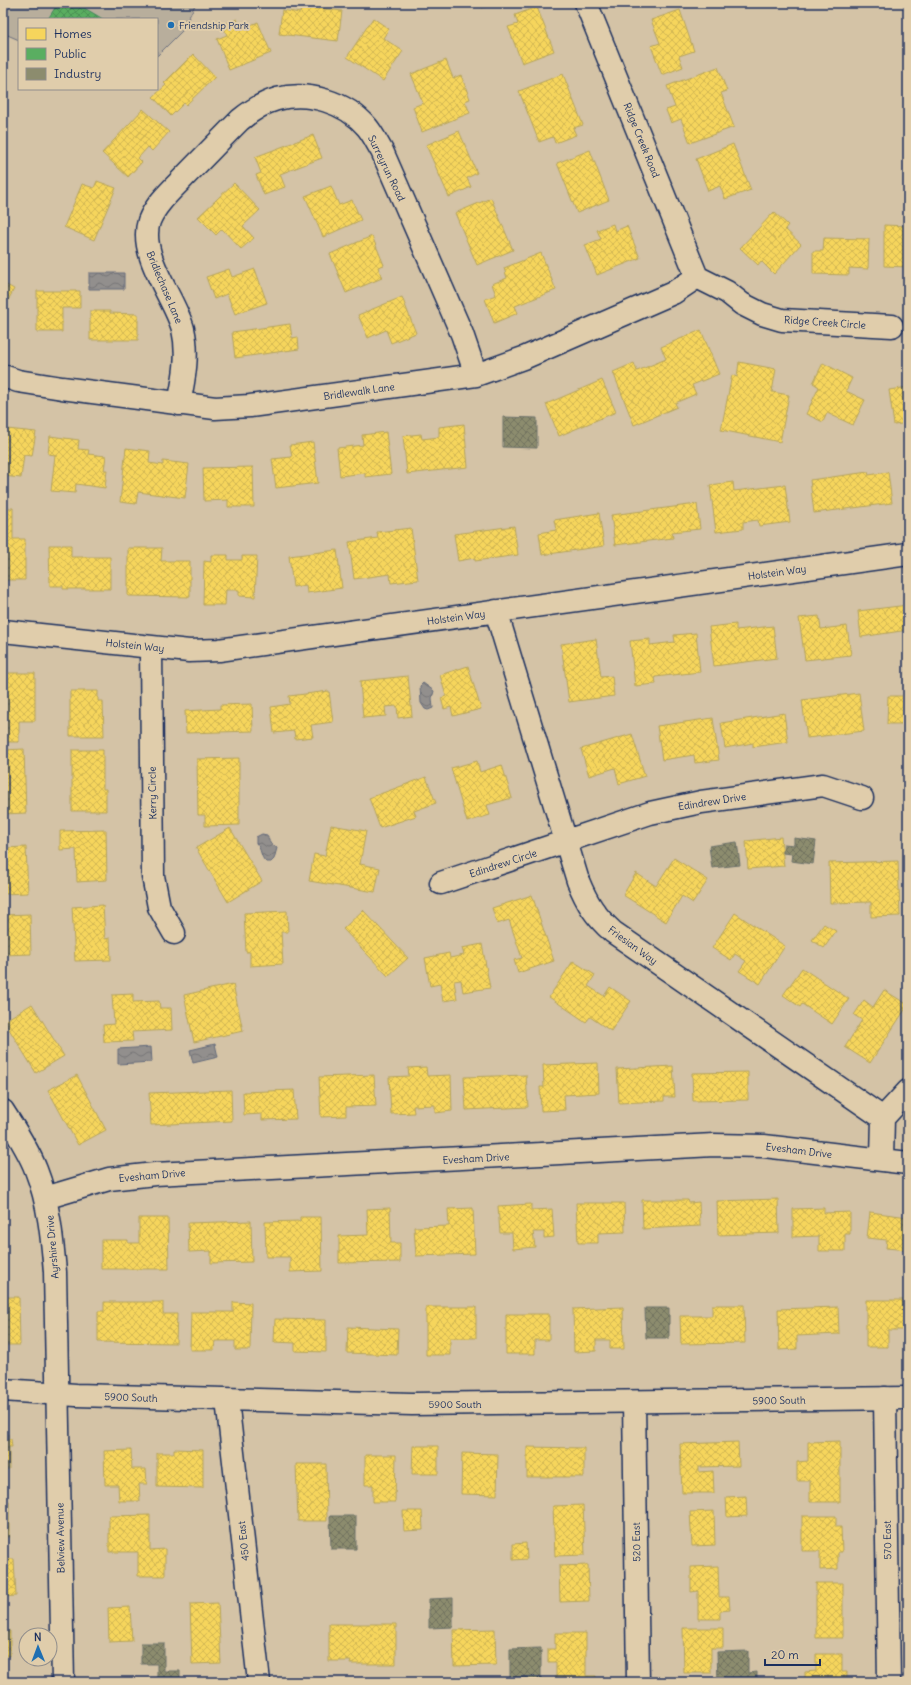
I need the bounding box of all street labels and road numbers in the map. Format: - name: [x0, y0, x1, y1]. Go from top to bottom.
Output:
- street label: Ridge Creek Road: [621, 101, 663, 180]
- street label: Surreyrun Road: [365, 133, 408, 203]
- street label: Bridlechase Lane: [143, 249, 186, 325]
- street label: Ridge Creek Circle: [784, 313, 866, 332]
- street label: Bridlewalk Lane: [323, 380, 396, 403]
- street label: Holstein Way: [747, 562, 807, 583]
- street label: Holstein Way: [426, 607, 486, 628]
- street label: Holstein Way: [105, 636, 165, 655]
- street label: Kerry Circle: [146, 766, 159, 820]
- street label: Edindrew Drive: [677, 790, 747, 813]
- street label: Edindrew Circle: [468, 846, 539, 881]
- street label: Friesian Way: [606, 923, 660, 968]
- street label: Evesham Drive: [765, 1140, 833, 1161]
- street label: Evesham Drive: [442, 1150, 510, 1167]
- street label: Evesham Drive: [118, 1166, 186, 1185]
- street label: Ayrshire Drive: [43, 1215, 62, 1279]
- street label: 5900 South: [104, 1390, 158, 1405]
- street label: 5900 South: [752, 1394, 806, 1407]
- street label: 5900 South: [428, 1398, 482, 1411]
- street label: Belview Avenue: [53, 1503, 68, 1573]
- street label: 450 East: [235, 1520, 252, 1561]
- street label: 570 East: [881, 1520, 894, 1560]
- street label: 520 East: [630, 1521, 643, 1562]

